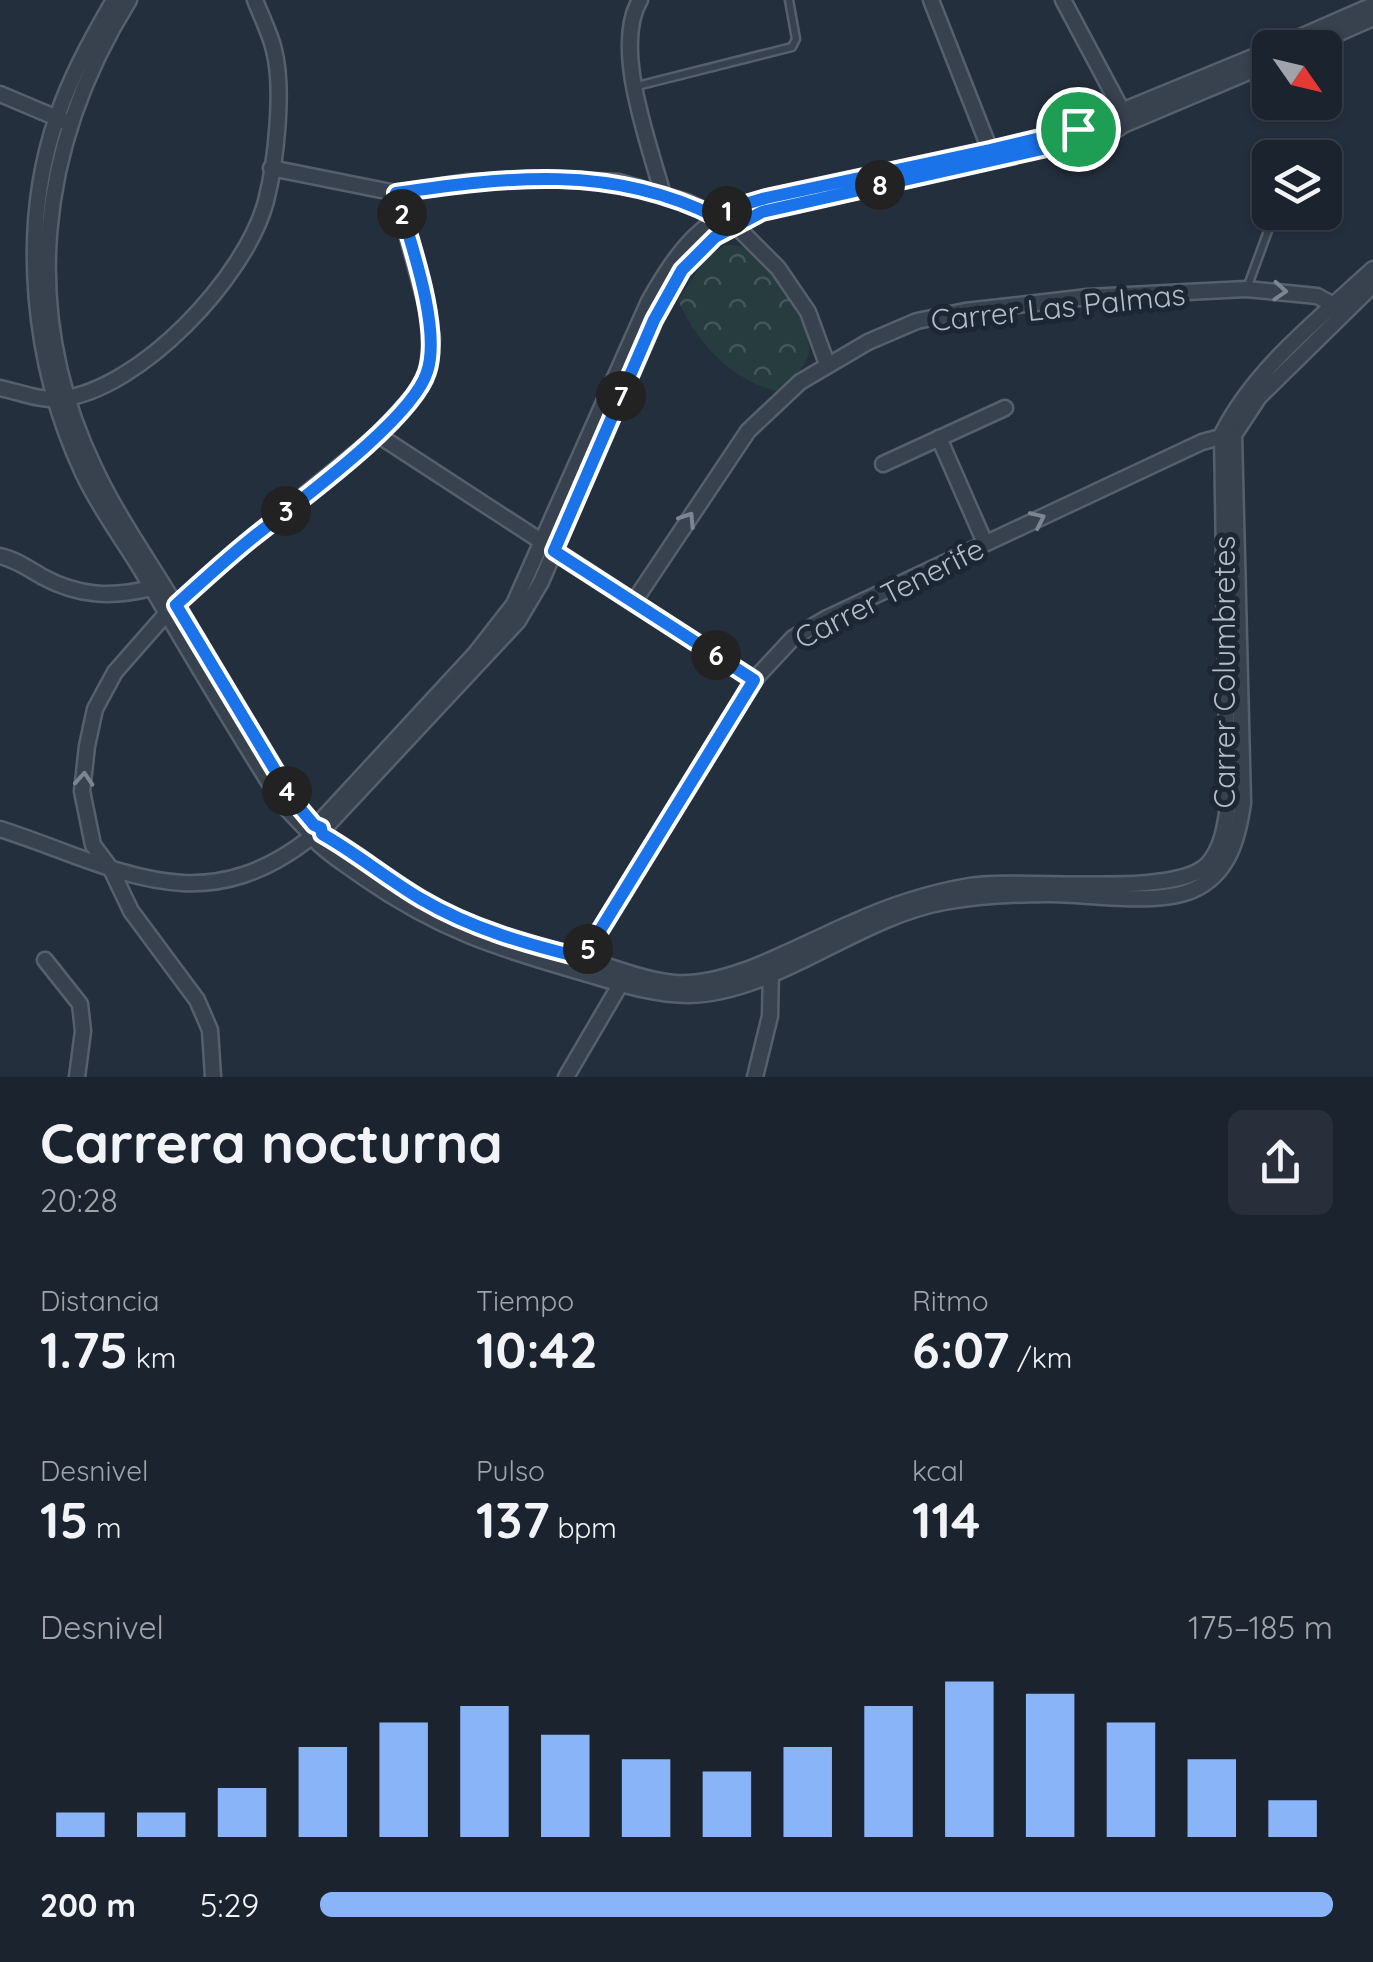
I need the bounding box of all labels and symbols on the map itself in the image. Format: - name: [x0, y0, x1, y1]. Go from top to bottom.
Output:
- north arrow: [1252, 30, 1342, 120]
- pin: [1036, 87, 1121, 172]
- pin: 8: [855, 160, 905, 210]
- pin: 1: [702, 186, 752, 236]
- pin: 2: [377, 189, 427, 239]
- street label: Carrer Las Palmas: [929, 275, 1187, 339]
- one-way arrow: [1272, 280, 1288, 301]
- pin: 7: [596, 371, 646, 421]
- pin: 3: [261, 486, 311, 536]
- one-way arrow: [1028, 511, 1046, 531]
- one-way arrow: [676, 512, 695, 530]
- street label: Carrer Tenerife: [788, 529, 990, 657]
- street label: Carrer Columbretes: [1205, 536, 1243, 808]
- pin: 6: [691, 630, 741, 680]
- pin: 4: [262, 766, 312, 816]
- one-way arrow: [73, 770, 94, 786]
- pin: 5: [563, 924, 613, 974]

